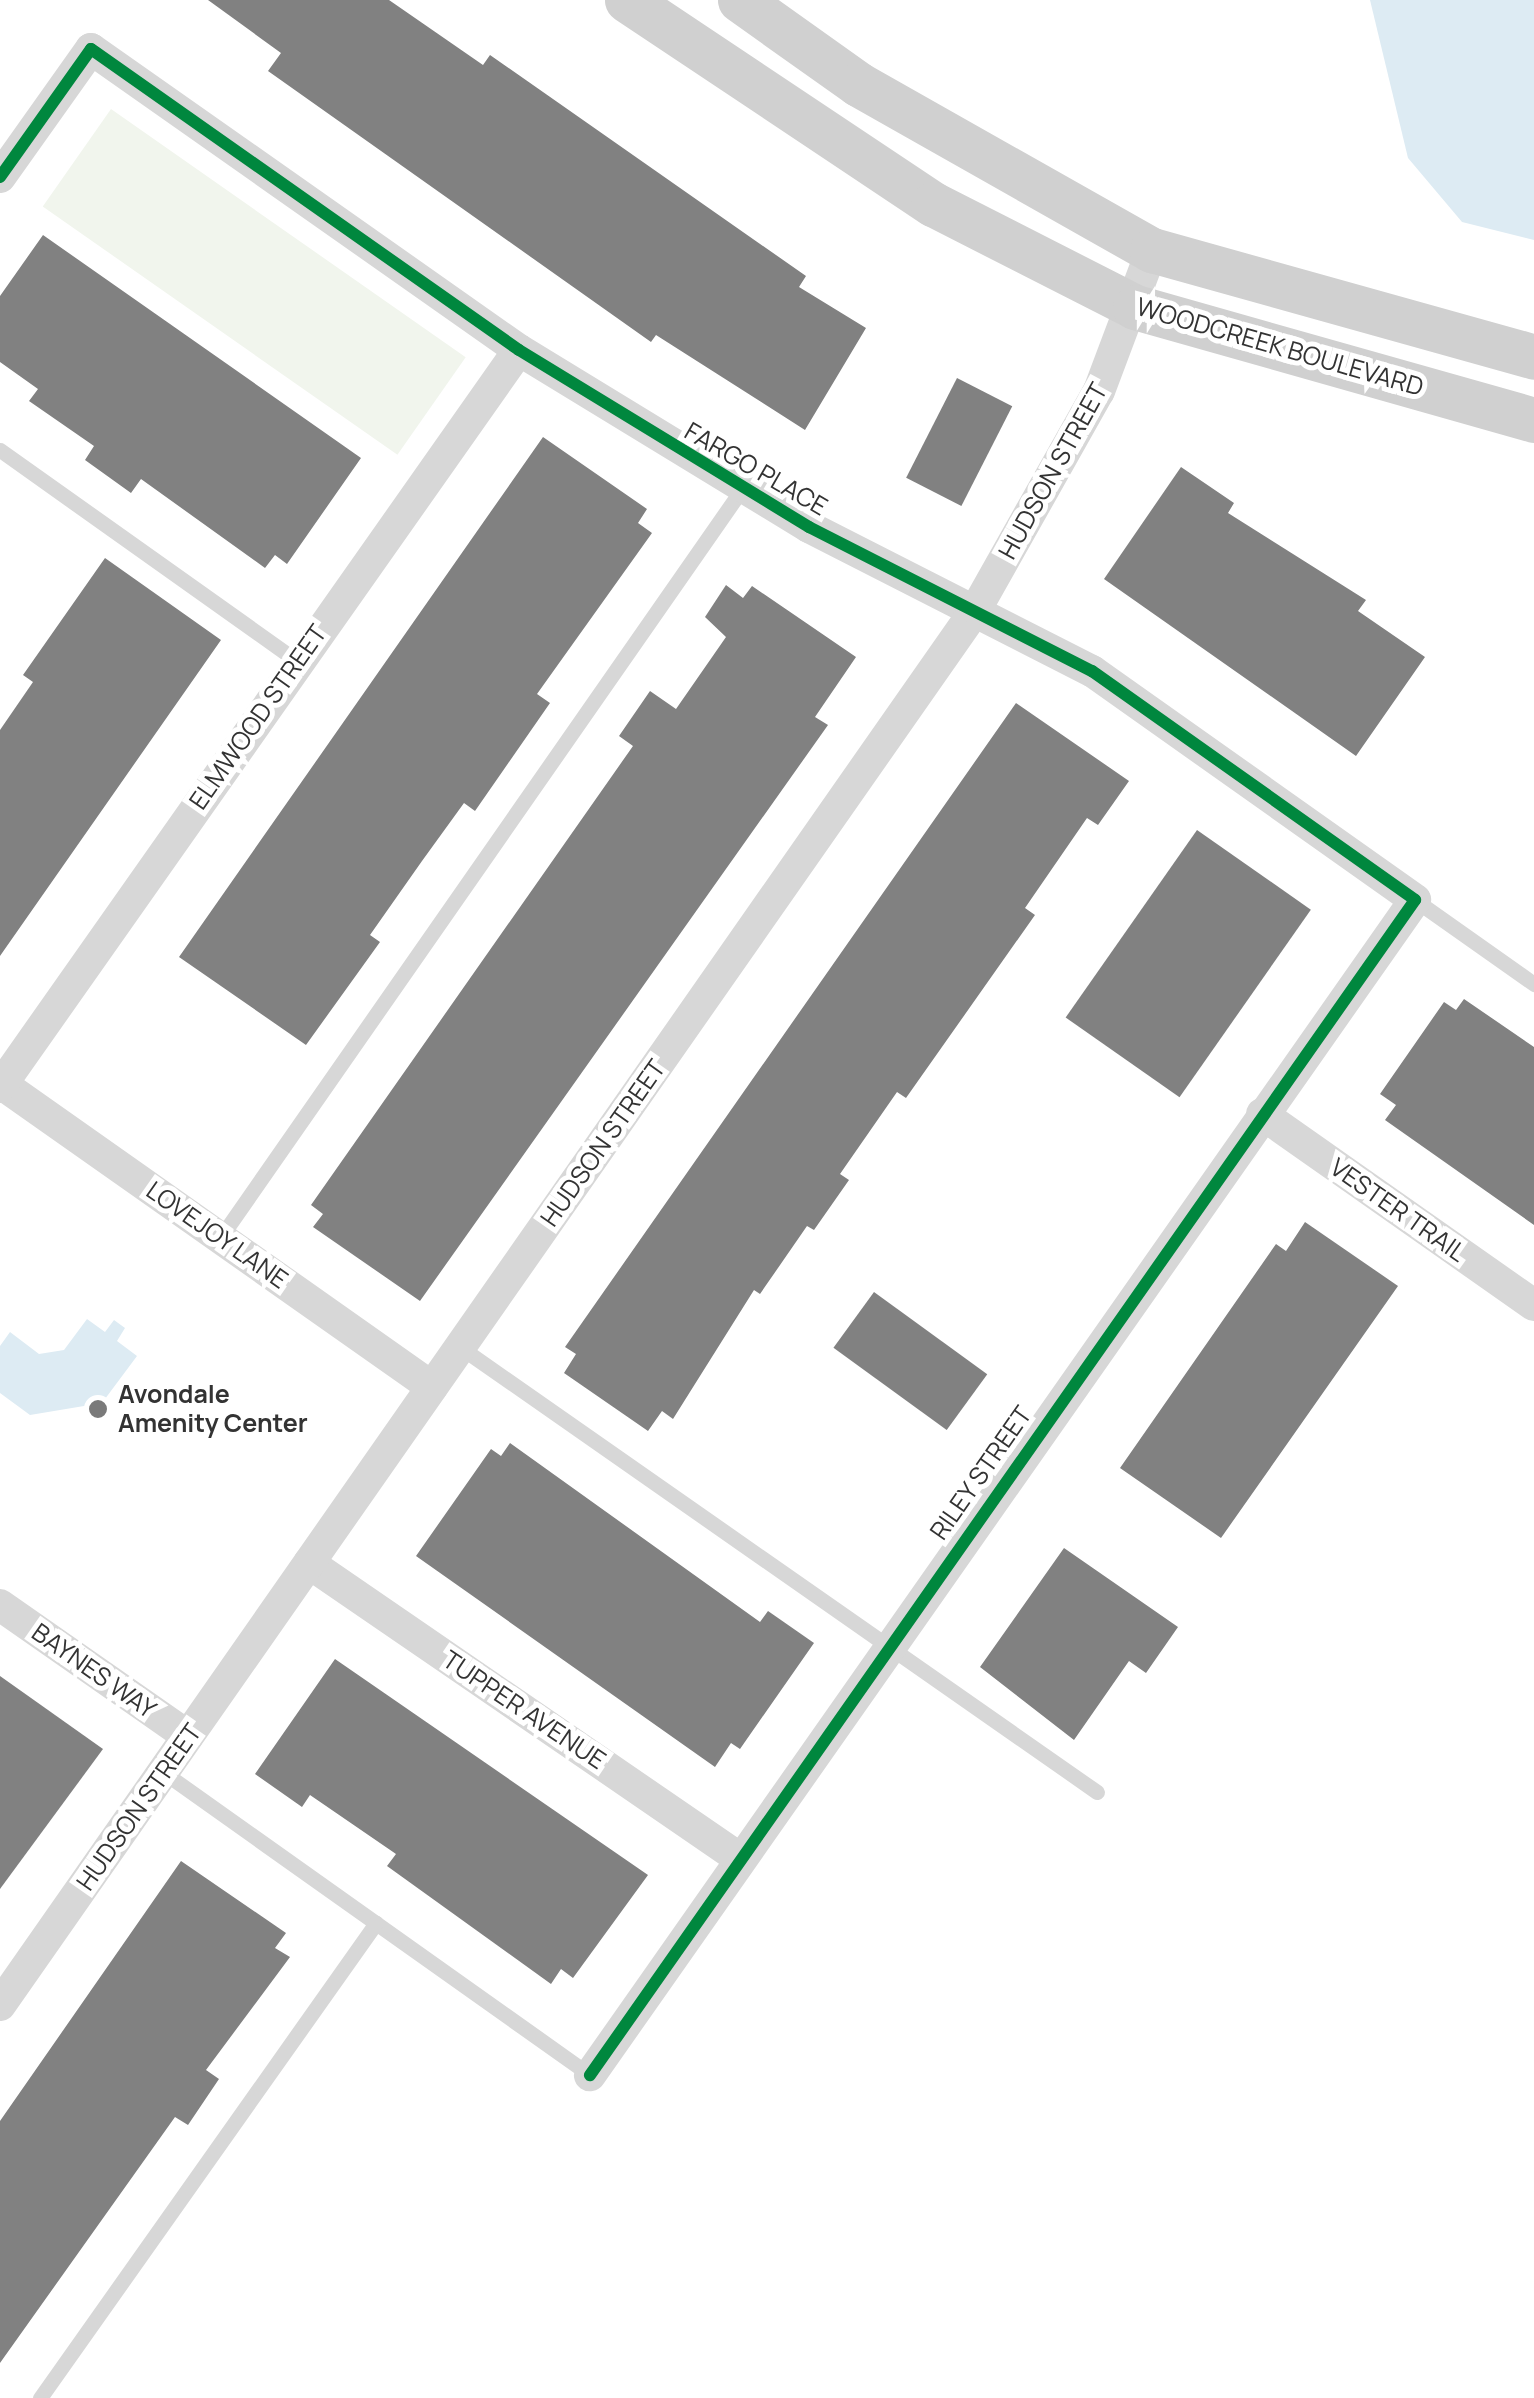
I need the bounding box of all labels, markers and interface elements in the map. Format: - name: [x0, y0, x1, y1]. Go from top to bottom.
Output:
- street label: WOODCREEK BOULEVARD: [1133, 292, 1427, 402]
- street label: HUDSON STREET: [992, 378, 1114, 564]
- street label: FARGO PLACE: [679, 416, 833, 522]
- street label: ELMWOOD STREET: [183, 619, 333, 815]
- street label: HUDSON STREET: [534, 1054, 672, 1232]
- street label: VESTER TRAIL: [1324, 1152, 1472, 1268]
- street label: LOVEJOY LANE: [140, 1175, 294, 1295]
- place label: Avondale Amenity Center: [118, 1380, 308, 1439]
- marker: Avondale Amenity Center: [87, 1398, 109, 1420]
- street label: RILEY STREET: [924, 1400, 1038, 1546]
- street label: BAYNES WAY: [26, 1617, 162, 1725]
- street label: TUPPER AVENUE: [437, 1644, 611, 1776]
- street label: HUDSON STREET: [70, 1718, 208, 1896]

